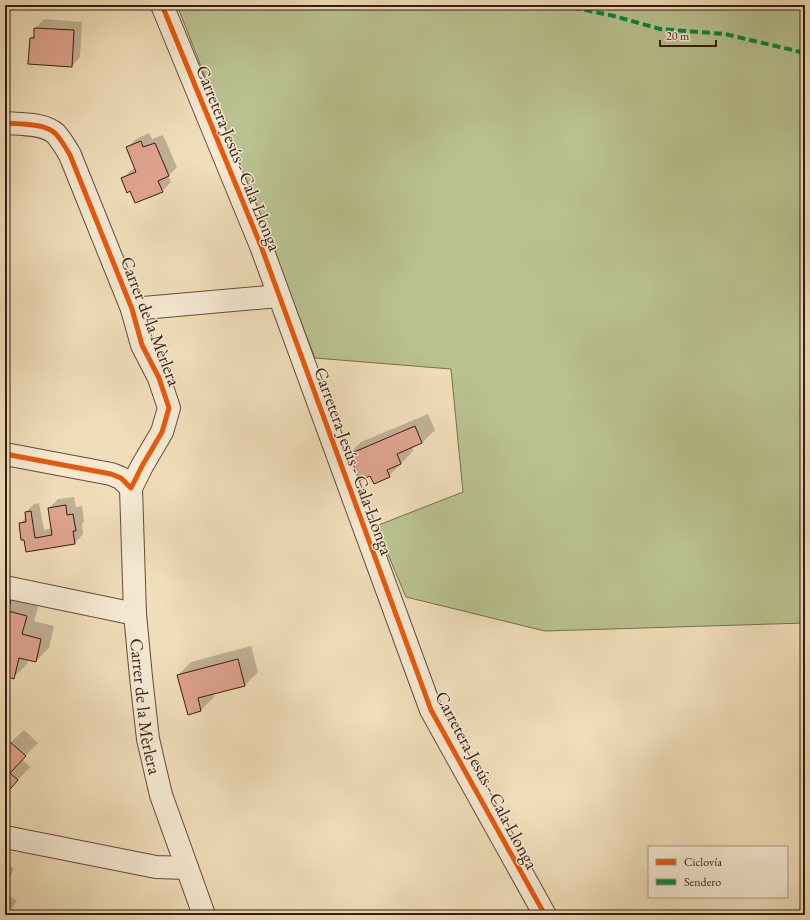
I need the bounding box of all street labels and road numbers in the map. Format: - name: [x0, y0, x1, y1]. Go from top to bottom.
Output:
- street label: Carretera Jesús - Cala Llonga: [191, 62, 287, 255]
- street label: Carrer de la Mèrlera: [116, 253, 187, 390]
- street label: Carretera Jesús - Cala Llonga: [309, 364, 399, 559]
- street label: Carrer de la Mèrlera: [126, 637, 167, 777]
- street label: Carretera Jesús - Cala Llonga: [430, 687, 544, 874]

